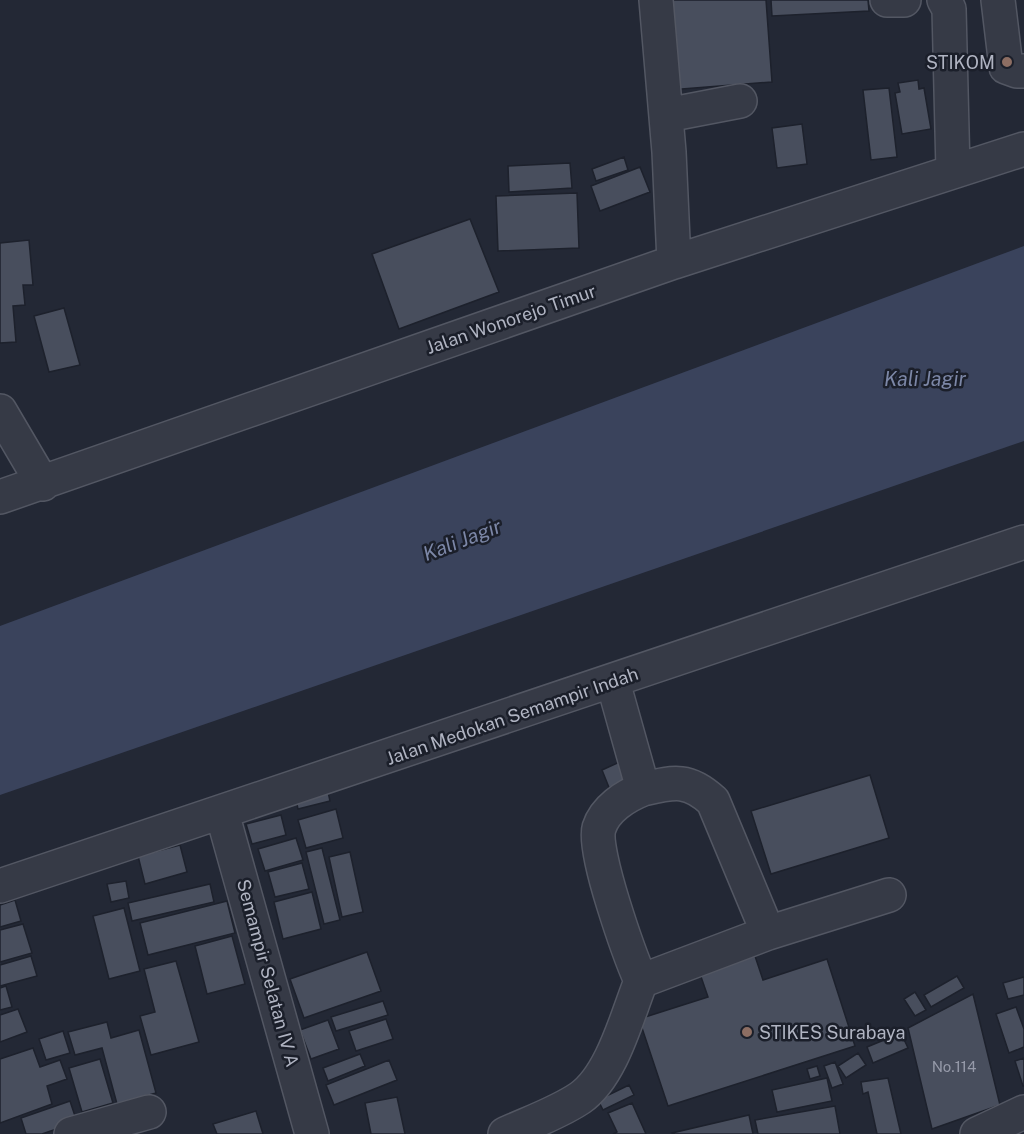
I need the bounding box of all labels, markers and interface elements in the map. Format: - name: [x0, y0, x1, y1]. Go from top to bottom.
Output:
- place label: STIKOM: [926, 52, 995, 73]
- marker: STIKOM: [1000, 55, 1014, 69]
- street label: Jalan Wonorejo Timur: [423, 280, 599, 358]
- water label: Kali Jagir: [884, 367, 966, 391]
- water label: Kali Jagir: [419, 514, 505, 566]
- street label: Jalan Medokan Semampir Indah: [383, 663, 641, 769]
- street label: Semampir Selatan IV A: [233, 877, 303, 1069]
- place label: STIKES Surabaya: [759, 1022, 905, 1043]
- marker: STIKES Surabaya: [740, 1025, 754, 1039]
- house number: No.114: [932, 1058, 976, 1075]

